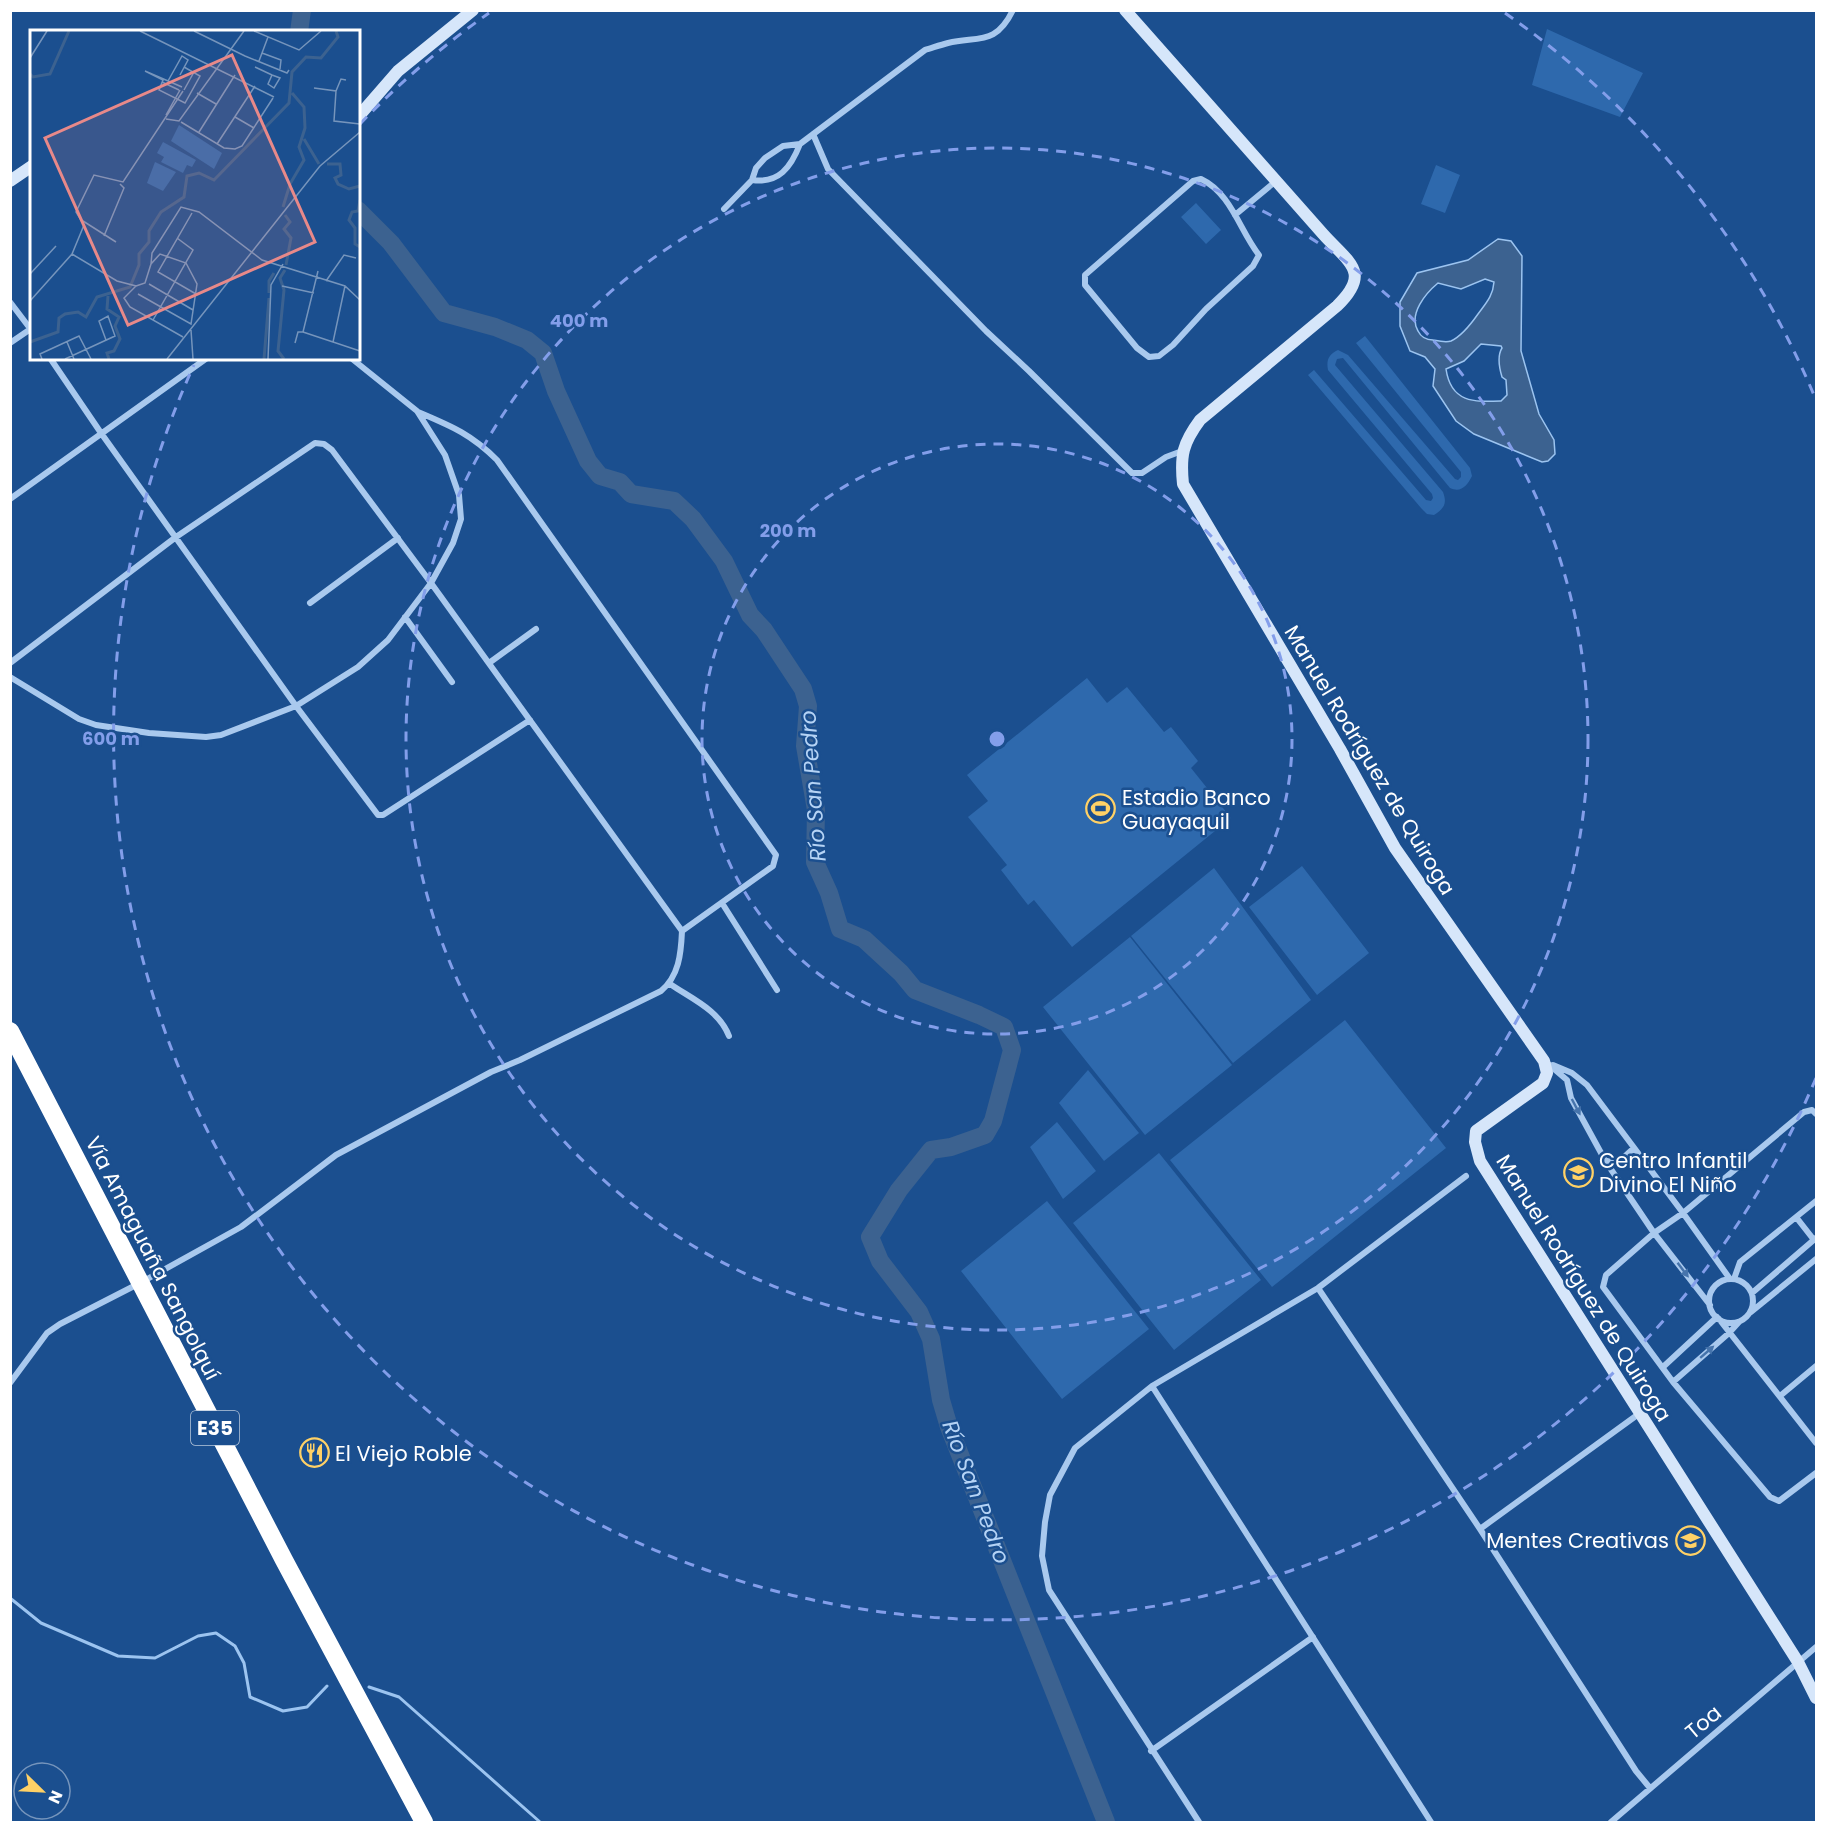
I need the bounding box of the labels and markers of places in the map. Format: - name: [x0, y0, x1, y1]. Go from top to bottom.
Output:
- centre of rings: [987, 729, 1007, 749]
- place label: Estadio Banco Guayaquil: [1122, 783, 1271, 836]
- sports icon: Estadio Banco Guayaquil: [1085, 793, 1117, 825]
- place label: Centro Infantil Divino El Niño: [1599, 1146, 1747, 1199]
- school or university icon: Centro Infantil Divino El Niño: [1562, 1156, 1594, 1188]
- restaurant icon: El Viejo Roble: [298, 1437, 330, 1469]
- place label: El Viejo Roble: [335, 1439, 472, 1468]
- school or university icon: Mentes Creativas: [1674, 1524, 1706, 1556]
- place label: Mentes Creativas: [1486, 1526, 1669, 1555]

